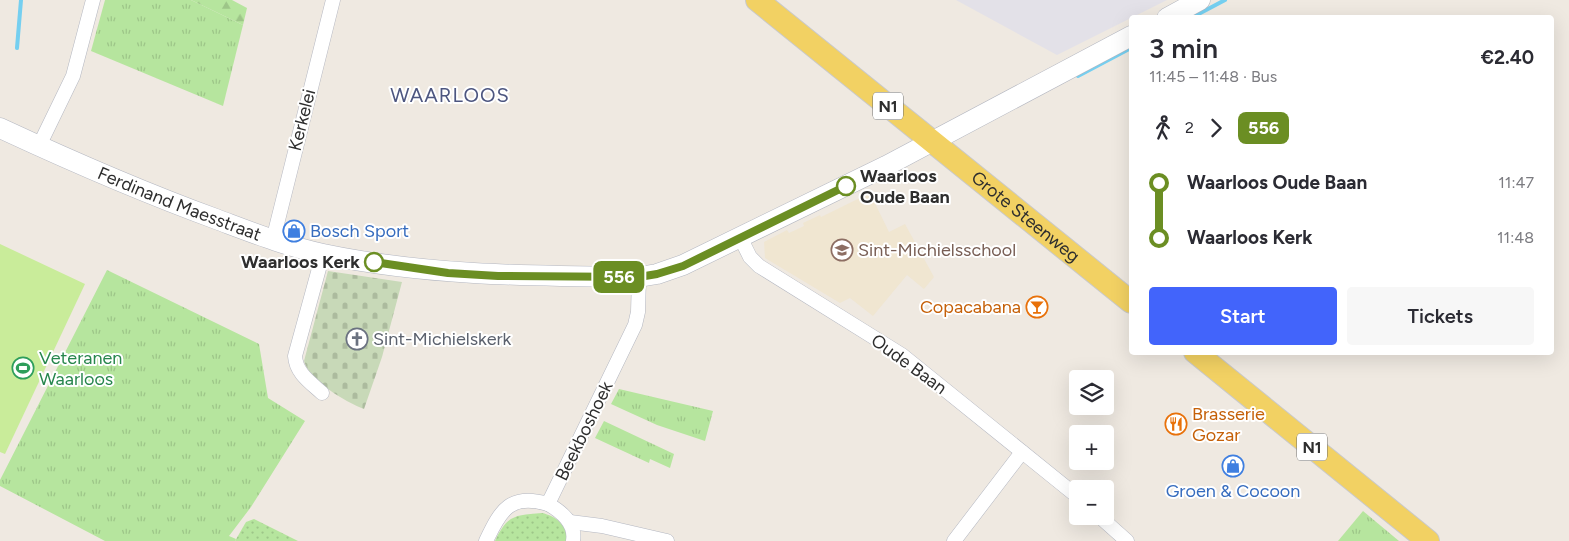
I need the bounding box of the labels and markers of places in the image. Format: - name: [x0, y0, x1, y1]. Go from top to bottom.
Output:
- place label: Waarloos Oude Baan: [860, 165, 950, 208]
- marker: Waarloos Oude Baan: [836, 176, 856, 196]
- shop icon: Bosch Sport: [282, 219, 306, 243]
- place label: Bosch Sport: [310, 220, 409, 242]
- school or university icon: Sint-Michielsschool: [830, 238, 854, 262]
- place label: Sint-Michielsschool: [858, 239, 1016, 261]
- place label: Waarloos Kerk: [241, 251, 360, 273]
- marker: Waarloos Kerk: [364, 252, 384, 272]
- bar icon: Copacabana: [1025, 295, 1049, 319]
- place label: Copacabana: [920, 296, 1021, 318]
- church icon: Sint-Michielskerk: [345, 327, 369, 351]
- place label: Sint-Michielskerk: [373, 328, 512, 350]
- place label: Veteranen Waarloos: [39, 347, 122, 390]
- sports icon: Veteranen Waarloos: [11, 356, 35, 380]
- place label: Brasserie Gozar: [1192, 403, 1265, 446]
- restaurant icon: Brasserie Gozar: [1164, 412, 1188, 436]
- shop icon: Groen & Cocoon: [1221, 454, 1245, 478]
- place label: Groen & Cocoon: [1166, 480, 1300, 502]

